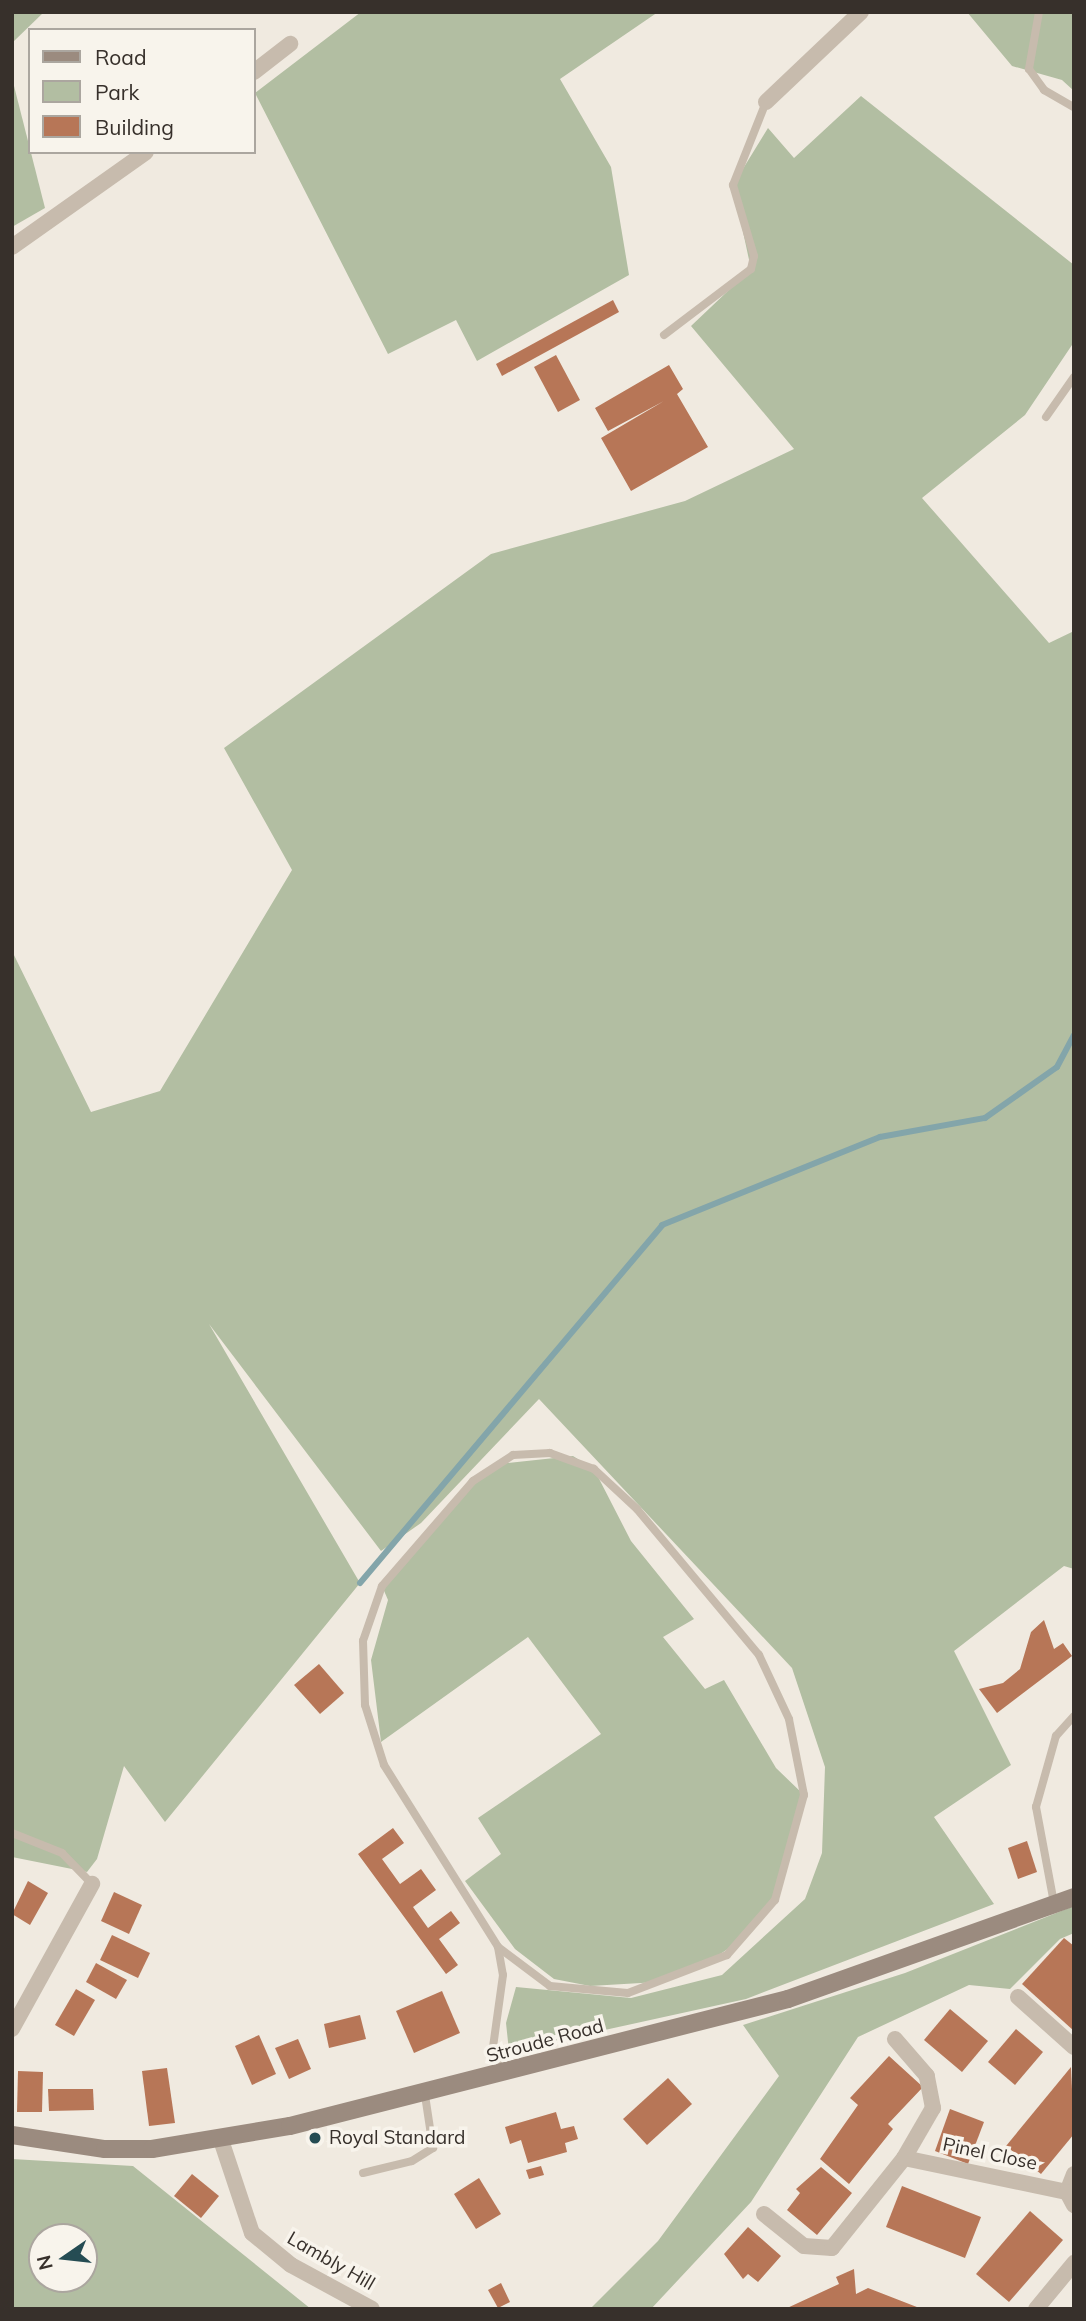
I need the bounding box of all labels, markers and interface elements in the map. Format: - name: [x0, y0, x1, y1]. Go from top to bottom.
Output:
- legend: [28, 28, 256, 154]
- text: Road: [95, 44, 146, 70]
- text: Park: [95, 79, 139, 105]
- text: Building: [95, 114, 174, 140]
- street label: Stroude Road: [484, 2014, 606, 2068]
- place label: Royal Standard: [329, 2127, 465, 2149]
- marker: Royal Standard: [307, 2130, 323, 2146]
- street label: Pinel Close: [941, 2133, 1039, 2175]
- north arrow: [28, 2223, 98, 2293]
- street label: Lambly Hill: [283, 2227, 379, 2295]
- text: N: [31, 2253, 58, 2272]

